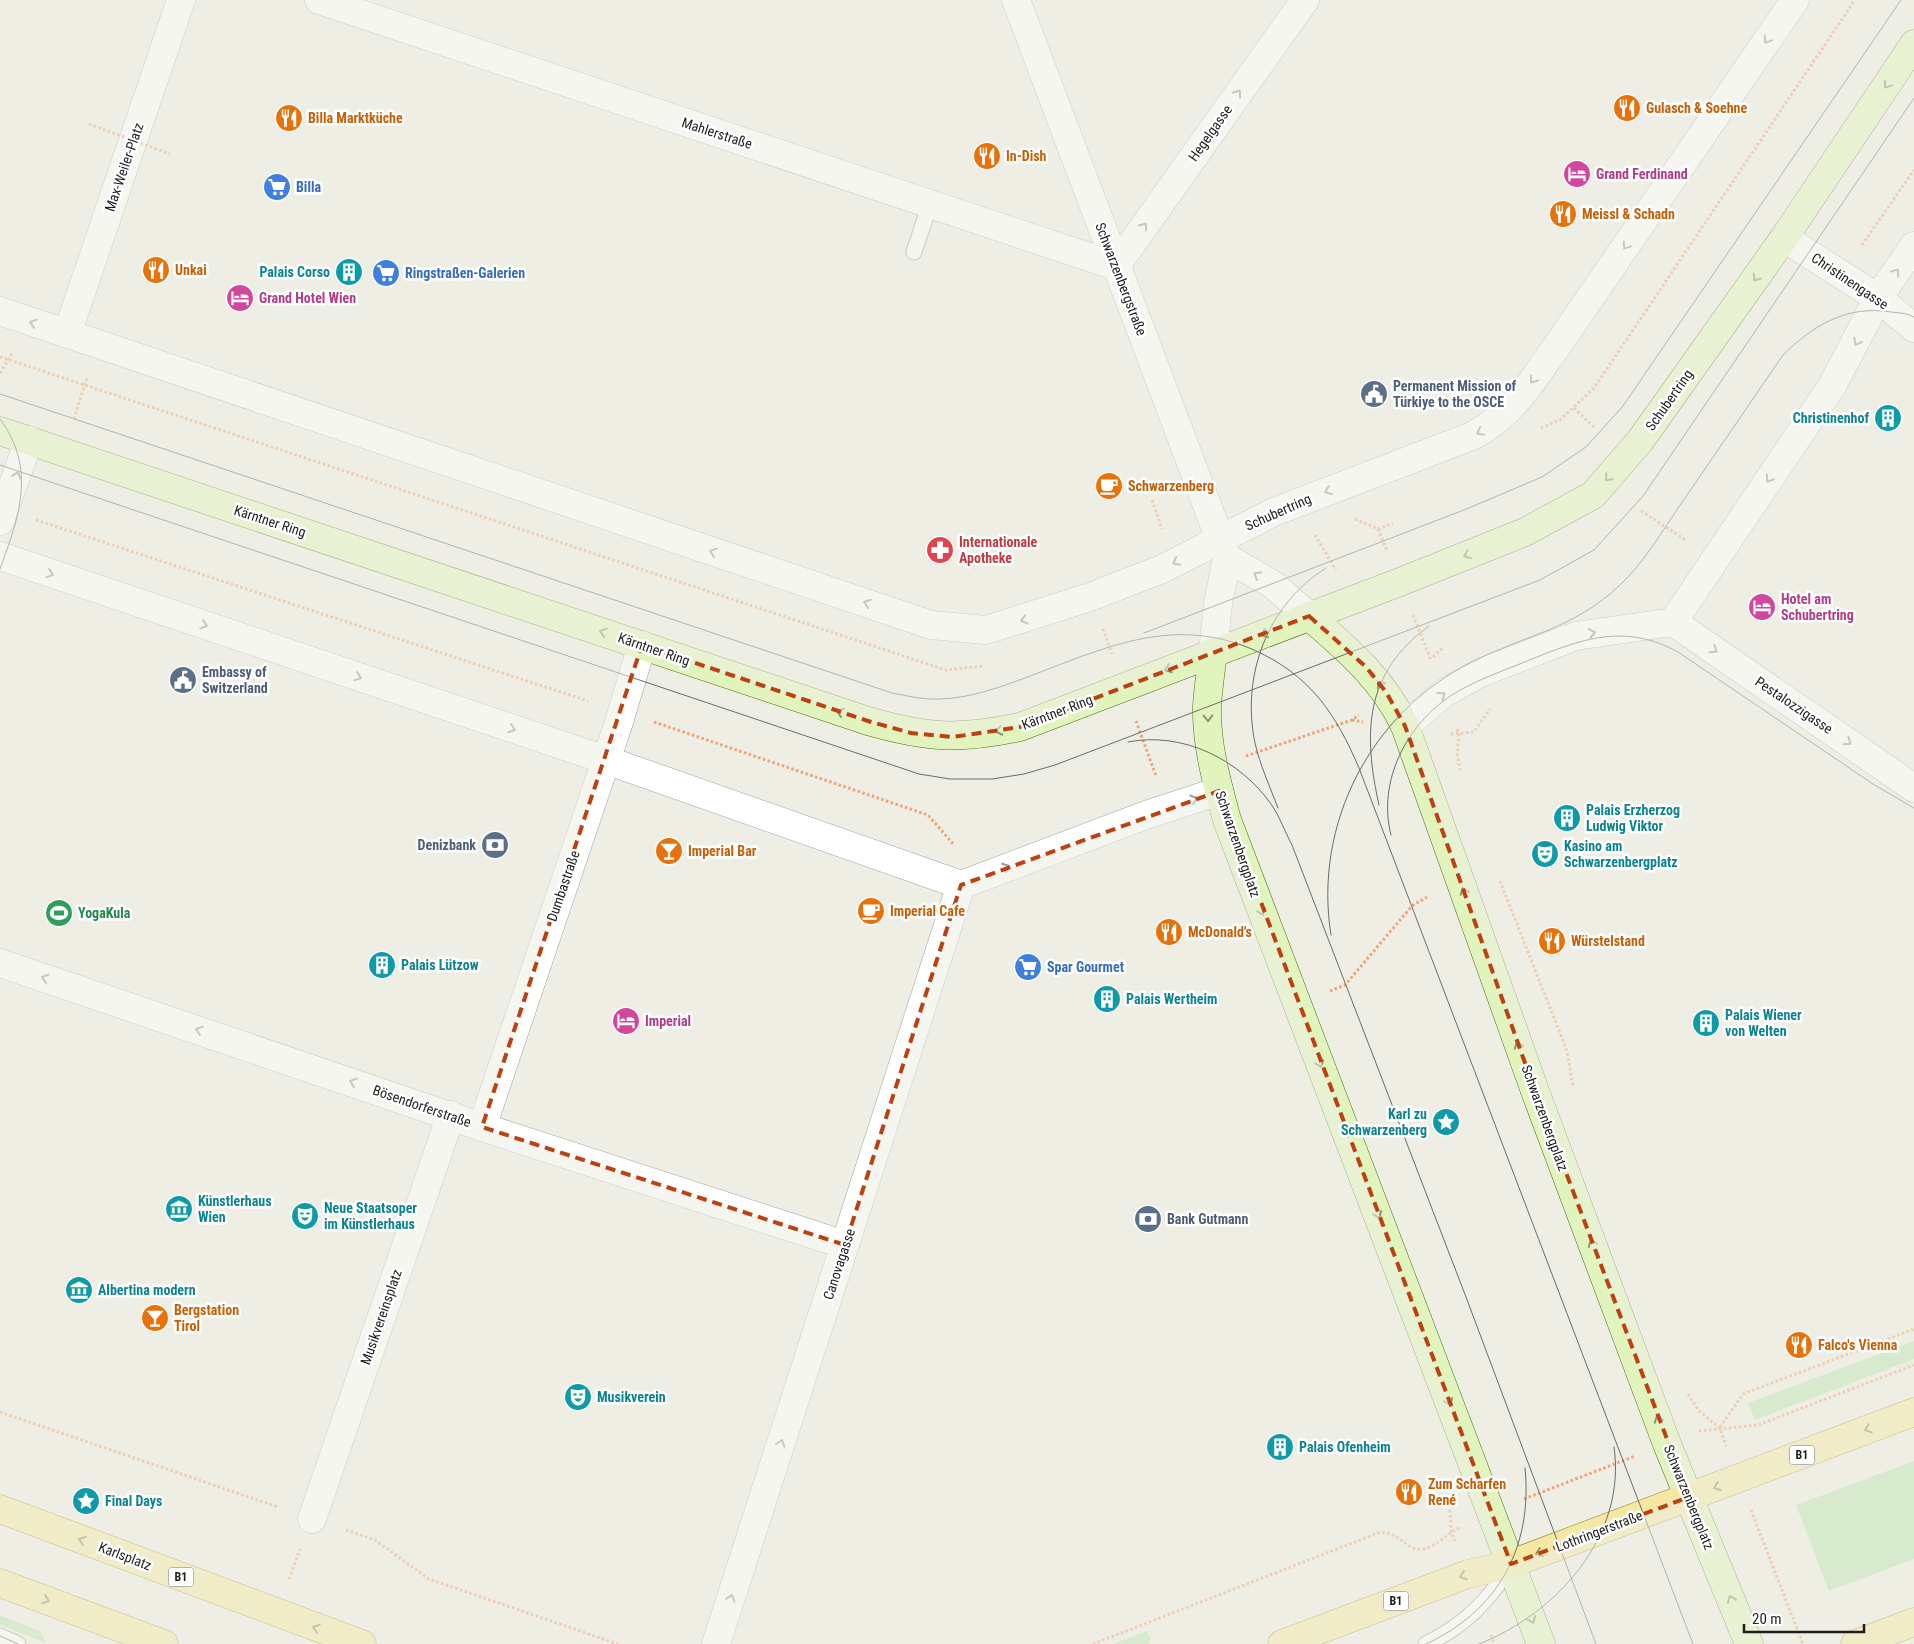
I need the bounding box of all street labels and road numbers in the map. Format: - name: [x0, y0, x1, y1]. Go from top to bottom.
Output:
- street label: Hegelgasse: [1185, 101, 1235, 164]
- street label: Mahlerstraße: [680, 114, 755, 152]
- street label: Max-Weiler-Platz: [101, 121, 147, 213]
- street label: Schwarzenbergstraße: [1092, 220, 1150, 338]
- street label: Christinengasse: [1809, 249, 1892, 313]
- street label: Schubertring: [1642, 366, 1696, 434]
- street label: Schubertring: [1242, 490, 1314, 534]
- street label: Kärntner Ring: [232, 502, 308, 540]
- street label: Kärntner Ring: [616, 629, 692, 669]
- street label: Pestalozzigasse: [1752, 673, 1836, 737]
- street label: Kärntner Ring: [1019, 691, 1095, 733]
- street label: Schwarzenbergplatz: [1212, 789, 1264, 899]
- street label: Dumbastraße: [543, 848, 583, 924]
- street label: Schwarzenbergplatz: [1518, 1063, 1572, 1173]
- street label: Bösendorferstraße: [371, 1082, 474, 1130]
- street label: Canovagasse: [820, 1226, 858, 1302]
- street label: Musikvereinsplatz: [357, 1267, 405, 1367]
- street label: Schwarzenbergplatz: [1661, 1442, 1717, 1552]
- road number: B1: [1790, 1446, 1814, 1464]
- street label: Lothringerstraße: [1553, 1507, 1645, 1555]
- street label: Karlsplatz: [96, 1539, 154, 1573]
- road number: B1: [168, 1568, 194, 1586]
- road number: B1: [1384, 1592, 1408, 1610]

